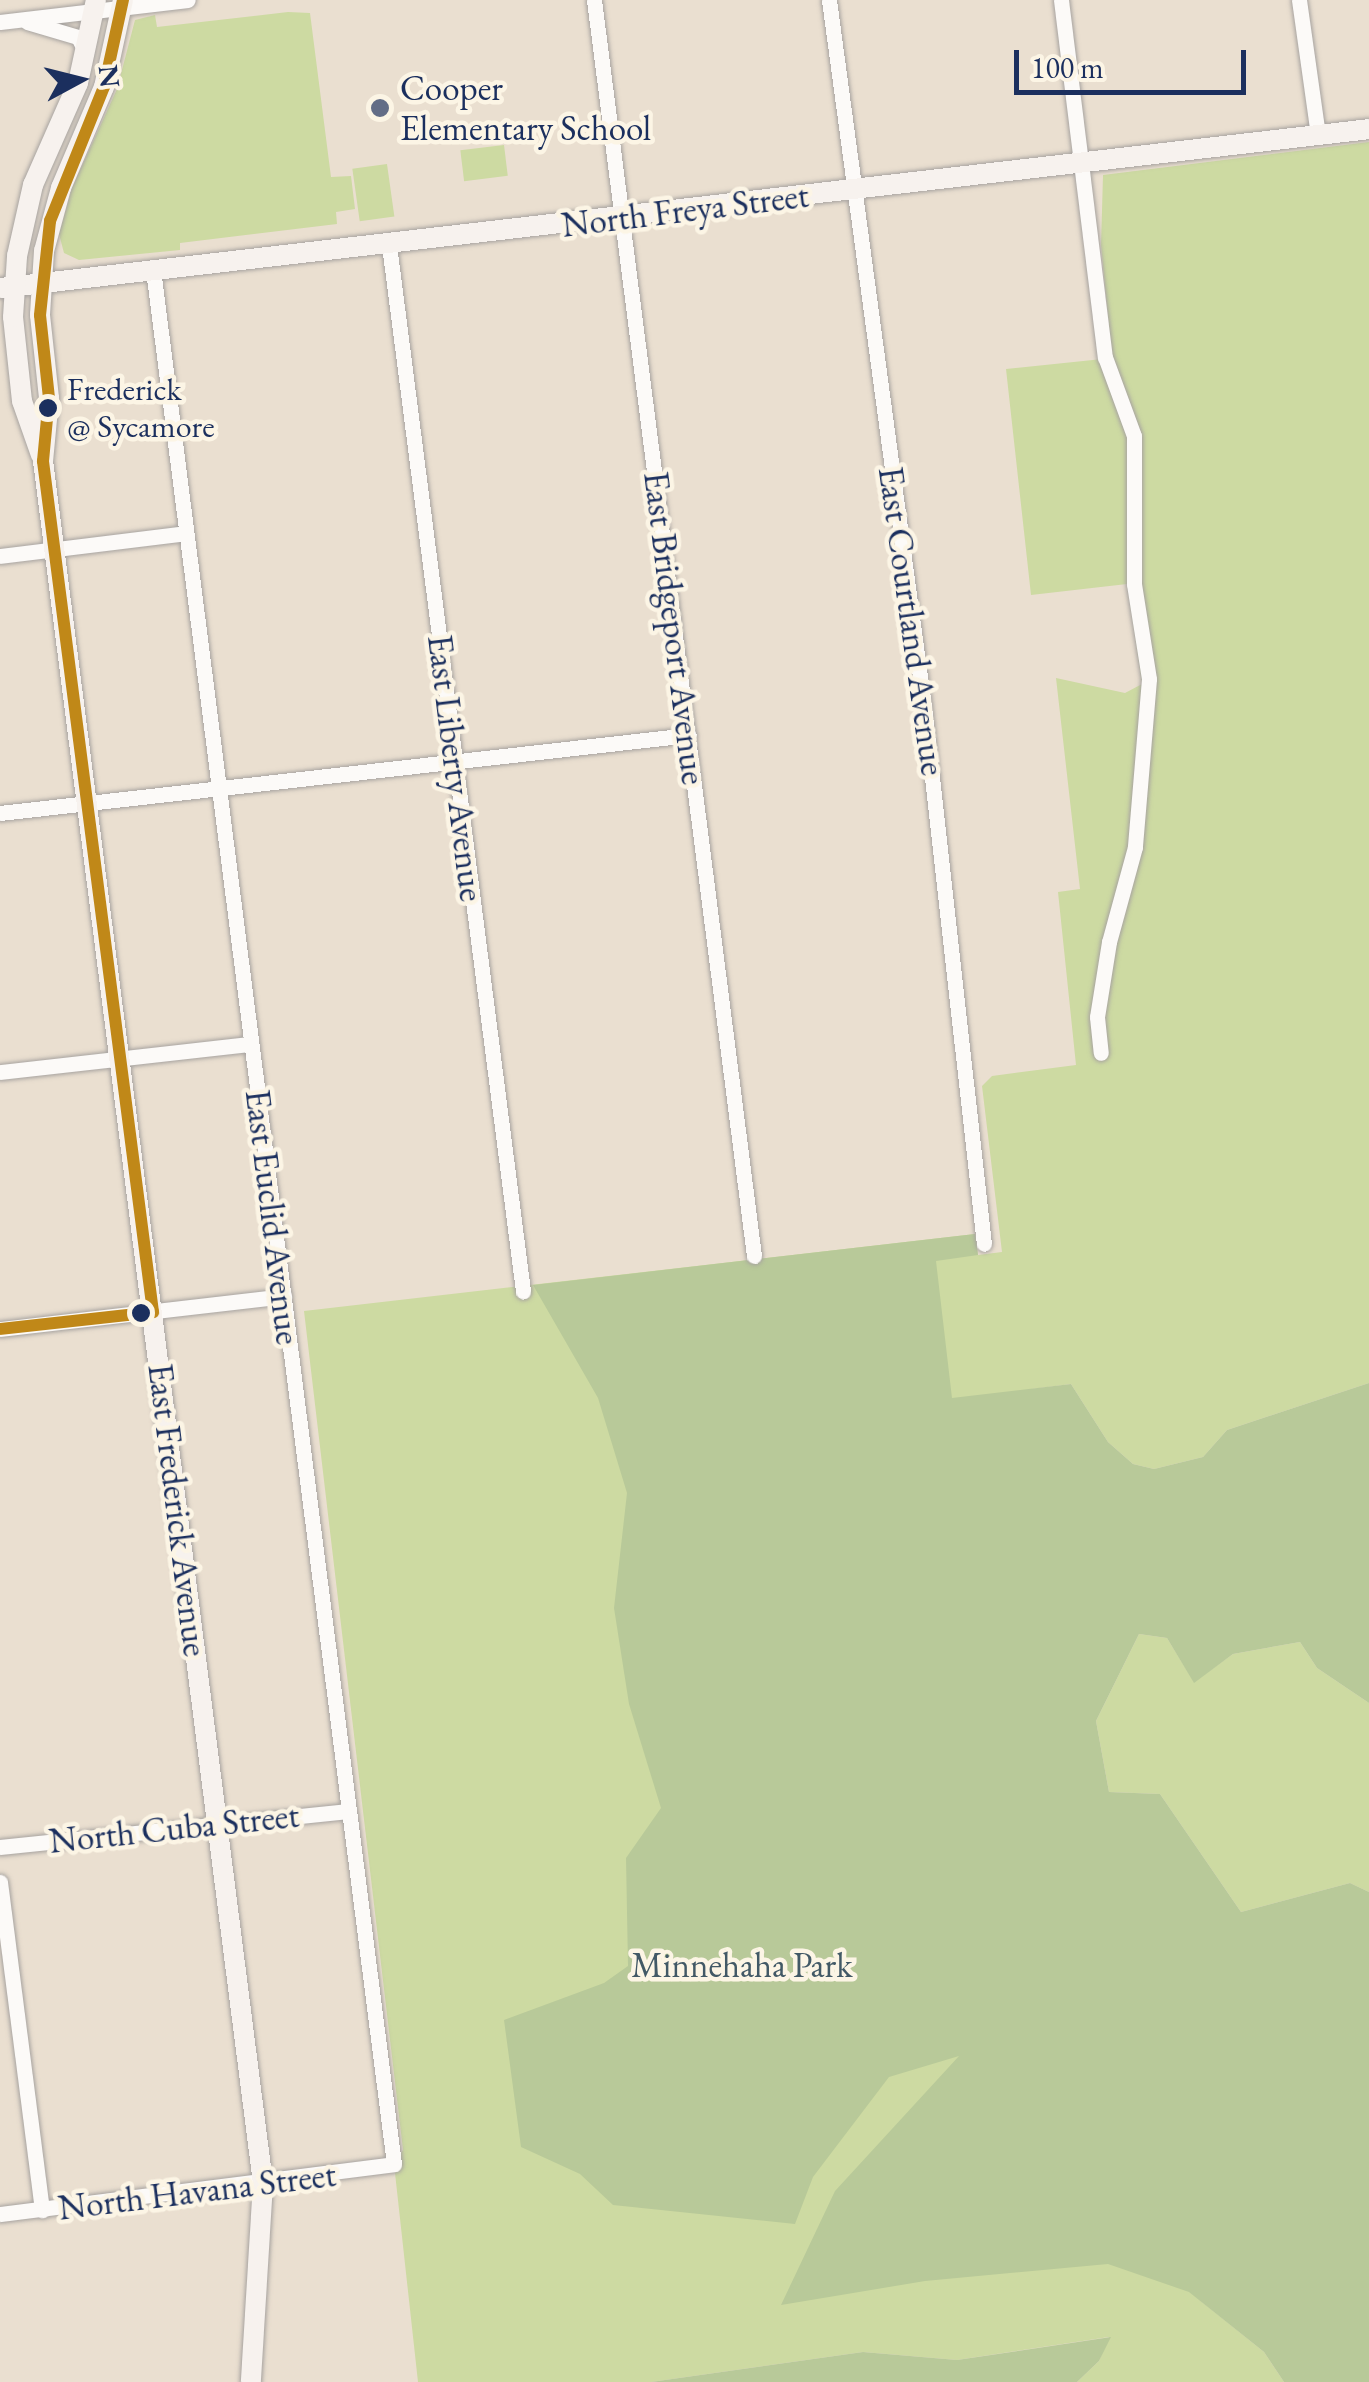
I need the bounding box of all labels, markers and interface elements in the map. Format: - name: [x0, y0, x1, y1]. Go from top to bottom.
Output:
- north arrow: [30, 30, 130, 130]
- scale bar: [1019, 30, 1252, 92]
- text: 100 m: [1031, 48, 1104, 87]
- text: N: [91, 63, 129, 90]
- place label: Cooper Elementary School: [400, 67, 651, 149]
- marker: Cooper Elementary School: [369, 97, 391, 119]
- street label: North Freya Street: [559, 174, 811, 246]
- place label: Frederick @ Sycamore: [67, 371, 215, 446]
- marker: Frederick @ Sycamore: [38, 398, 58, 418]
- street label: East Courtland Avenue: [870, 464, 954, 778]
- street label: East Bridgeport Avenue: [635, 469, 715, 787]
- street label: East Liberty Avenue: [419, 632, 493, 904]
- street label: East Euclid Avenue: [237, 1087, 309, 1347]
- unlabelled marker: [131, 1303, 151, 1323]
- street label: East Frederick Avenue: [139, 1361, 217, 1659]
- street label: North Cuba Street: [47, 1794, 301, 1862]
- park label: Minnehaha Park: [631, 1944, 853, 1986]
- street label: North Havana Street: [56, 2153, 338, 2229]

